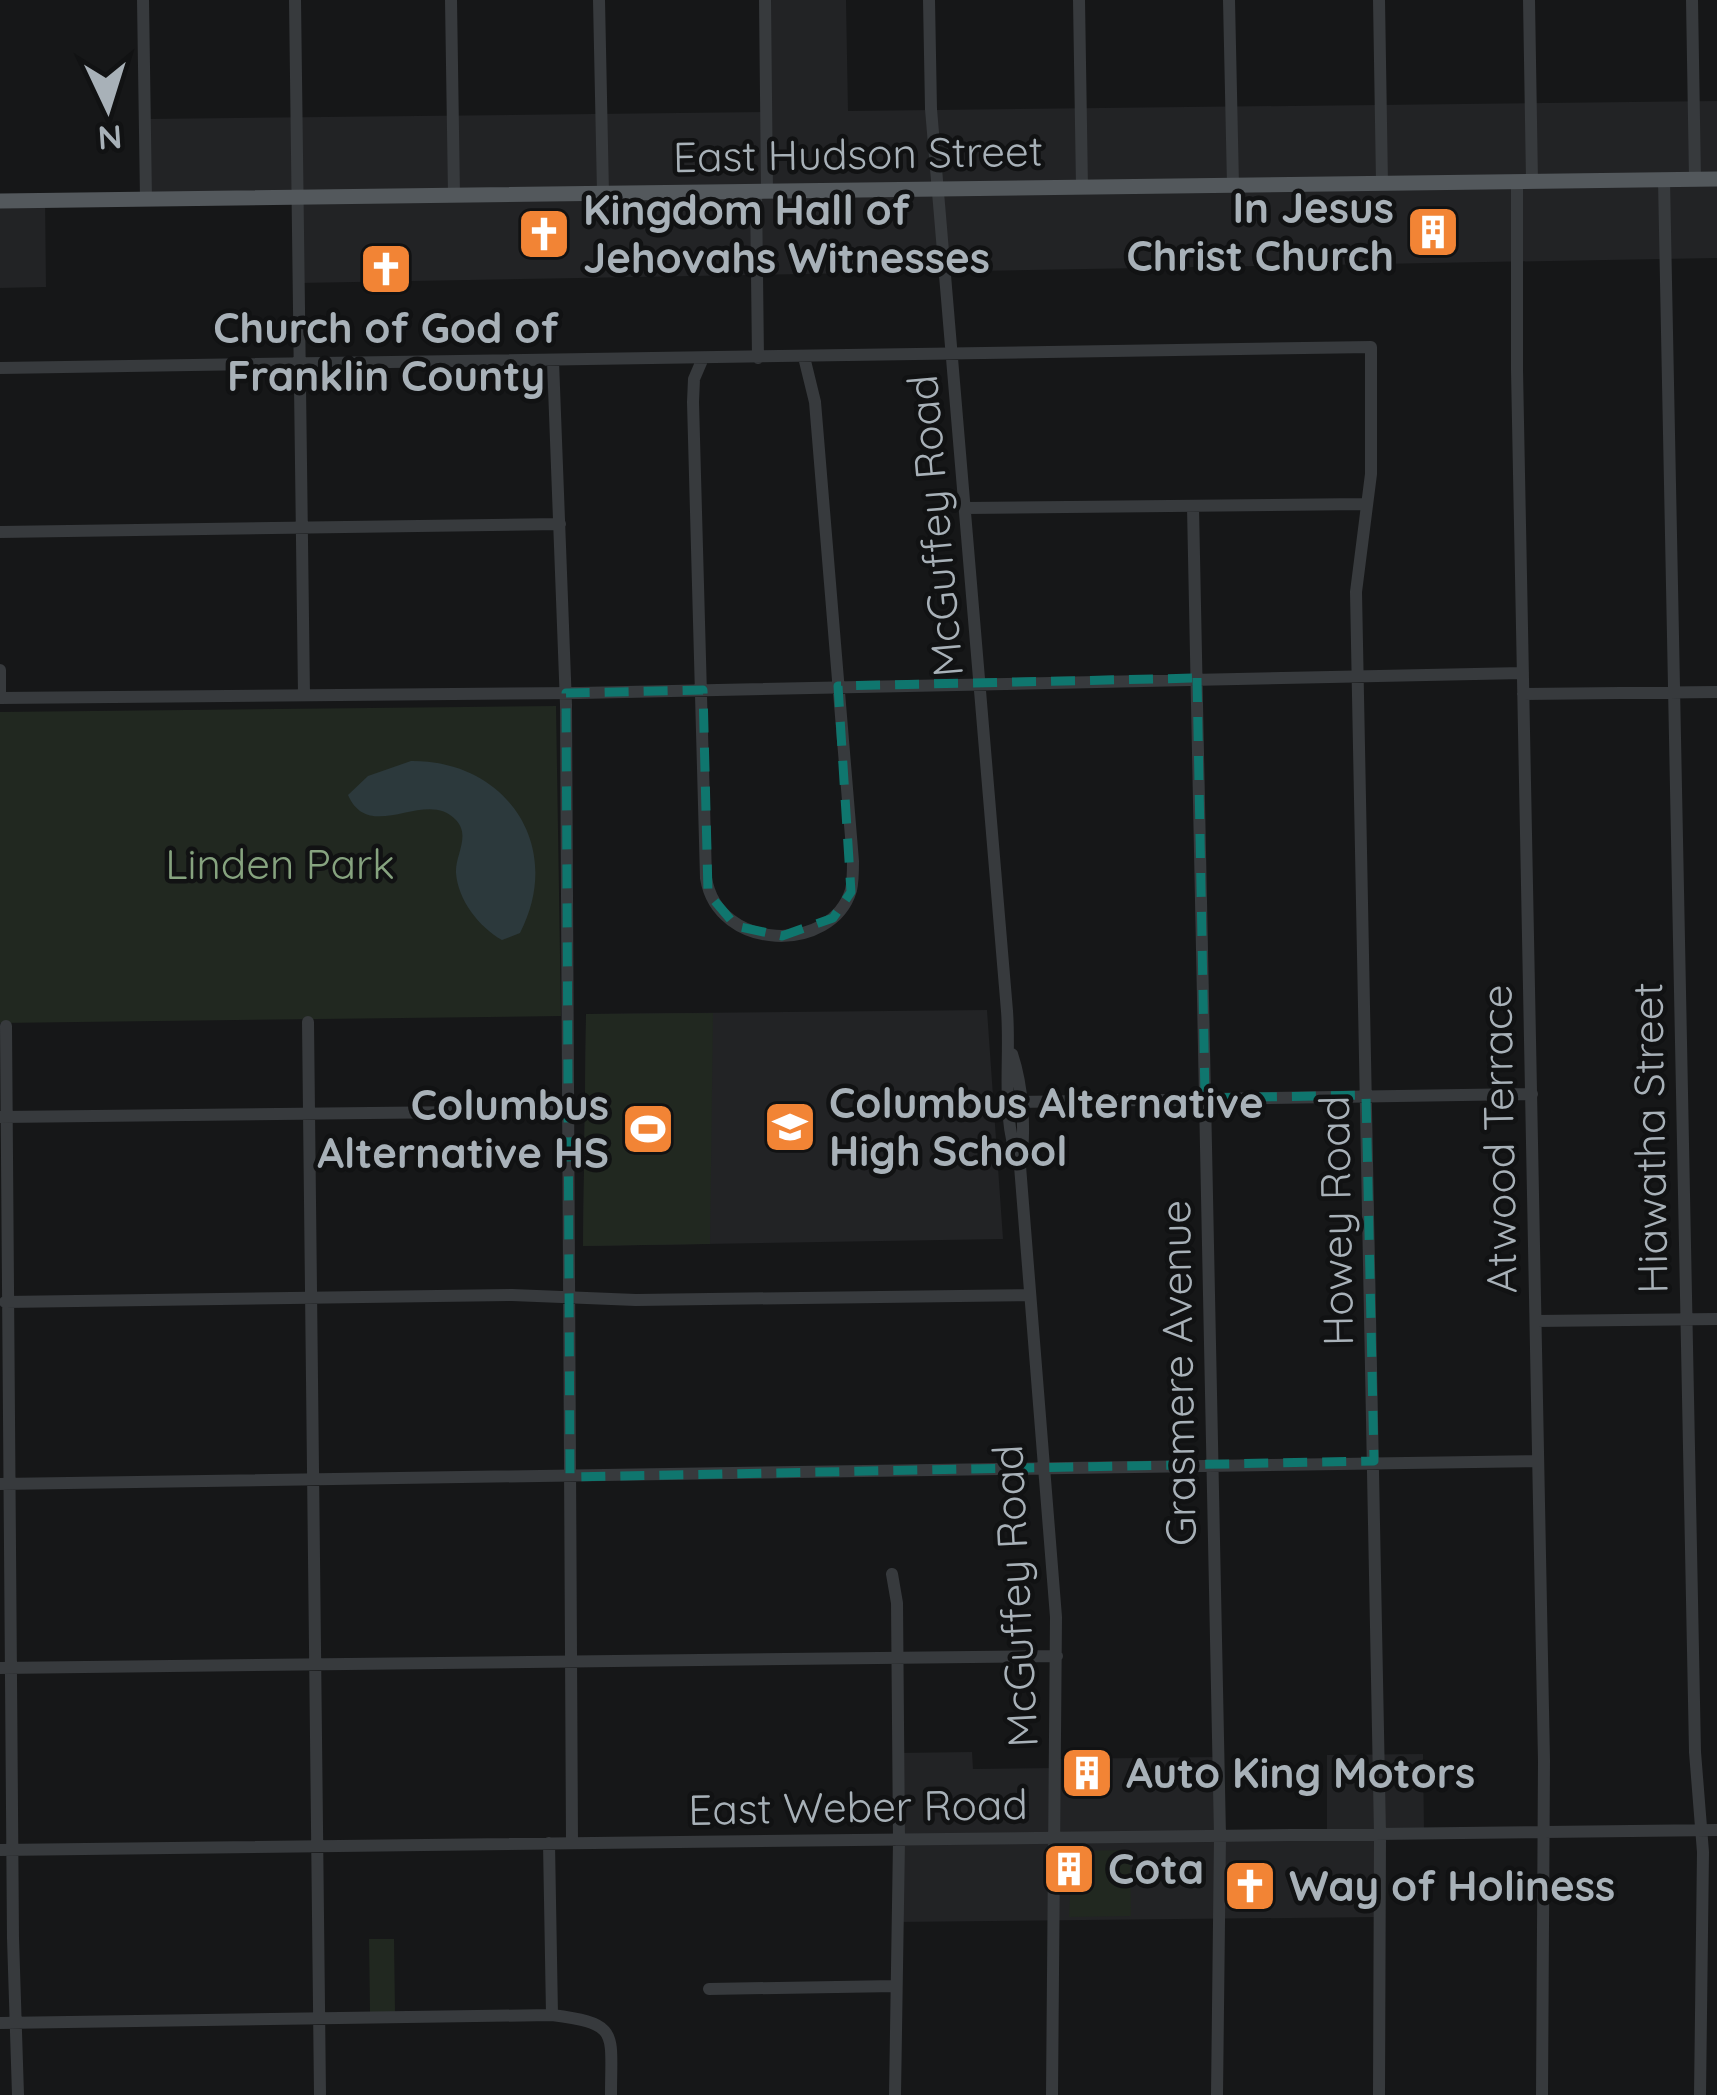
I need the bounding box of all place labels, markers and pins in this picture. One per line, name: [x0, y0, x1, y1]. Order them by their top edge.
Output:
place label: In Jesus Christ Church: [1126, 181, 1394, 282]
place label: Kingdom Hall of Jehovahs Witnesses: [583, 183, 990, 284]
building icon: In Jesus Christ Church: [1405, 204, 1461, 260]
church icon: Kingdom Hall of Jehovahs Witnesses: [516, 206, 572, 262]
church icon: Church of God of Franklin County: [358, 241, 414, 297]
place label: Church of God of Franklin County: [213, 301, 559, 402]
place label: Columbus Alternative High School: [829, 1076, 1264, 1177]
place label: Columbus Alternative HS: [317, 1078, 609, 1179]
school or university icon: Columbus Alternative High School: [762, 1099, 818, 1155]
sports icon: Columbus Alternative HS: [620, 1101, 676, 1157]
building icon: Auto King Motors: [1059, 1745, 1115, 1801]
place label: Auto King Motors: [1126, 1746, 1475, 1799]
building icon: Cota: [1041, 1841, 1097, 1897]
place label: Cota: [1108, 1842, 1204, 1895]
church icon: Way of Holiness: [1222, 1858, 1278, 1914]
place label: Way of Holiness: [1289, 1859, 1615, 1912]

